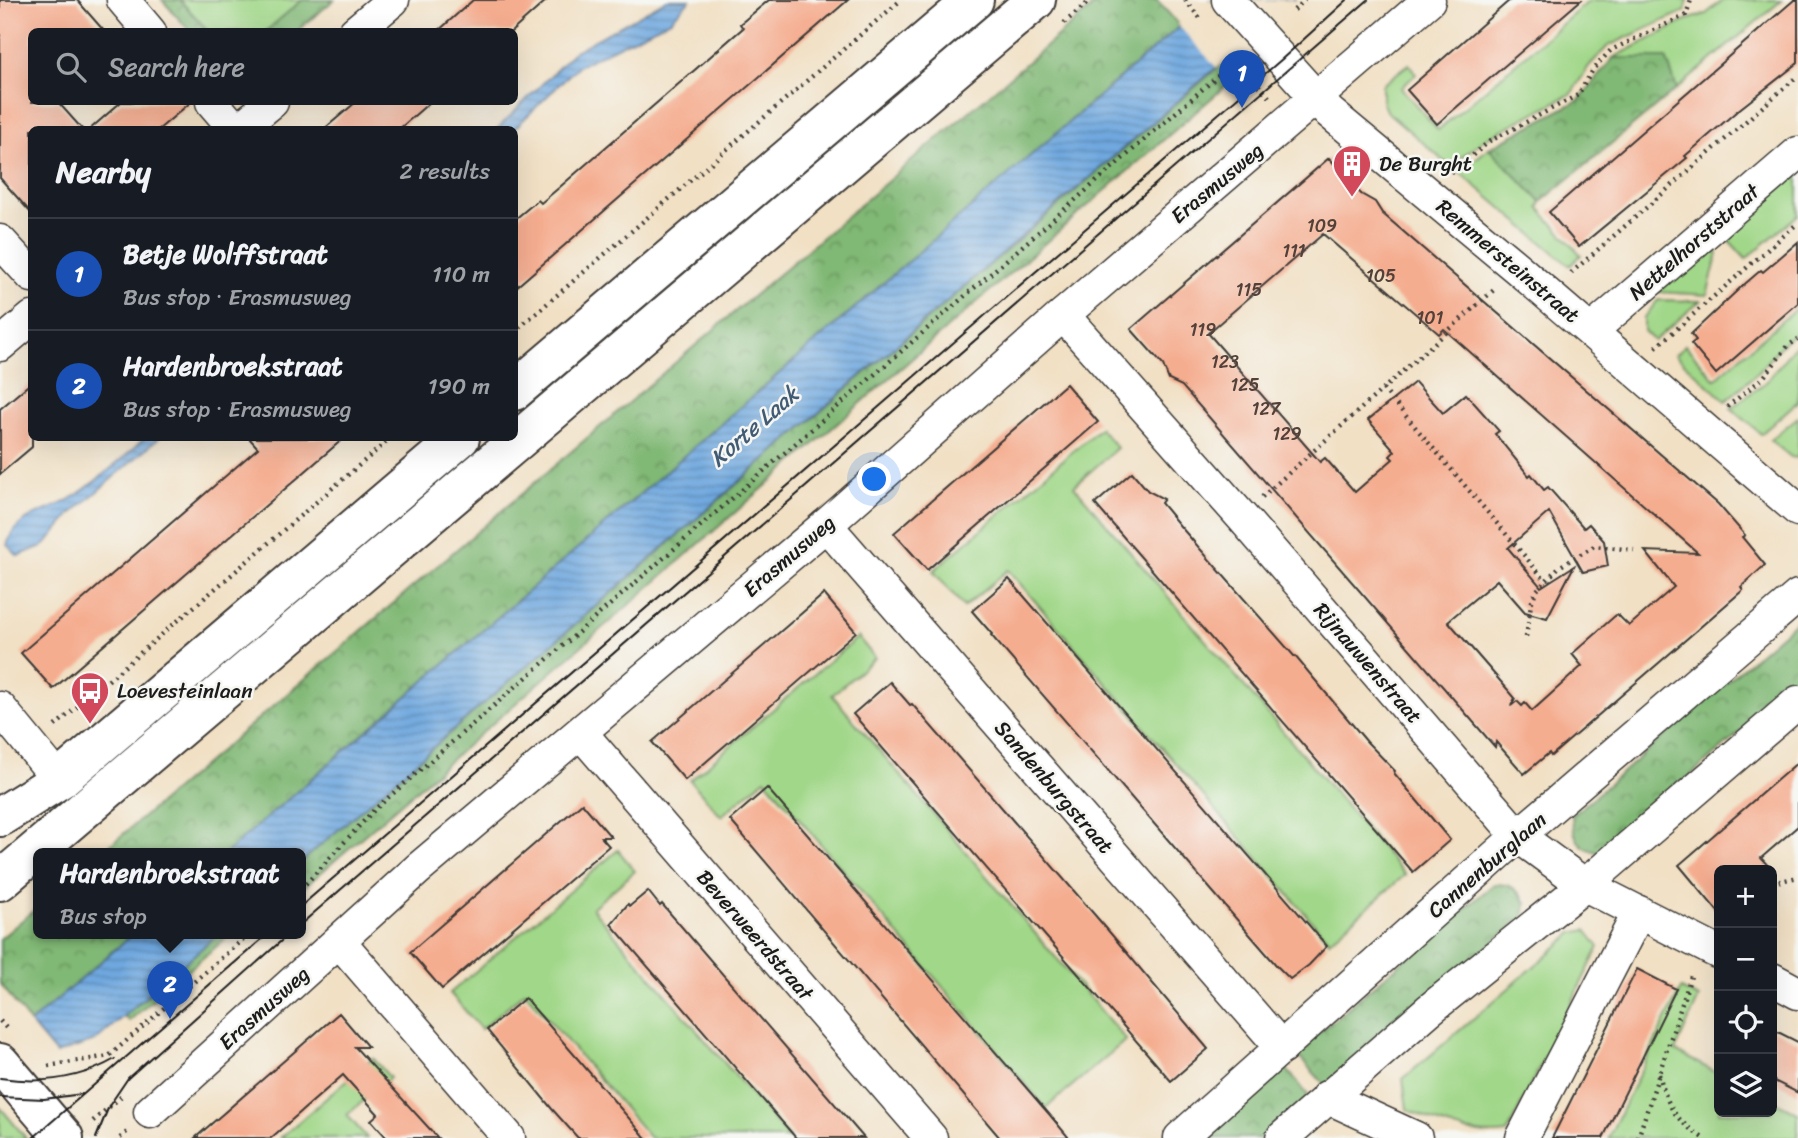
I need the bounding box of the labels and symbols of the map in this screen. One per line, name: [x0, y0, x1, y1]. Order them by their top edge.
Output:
pin: 1: [1219, 50, 1265, 108]
street label: Erasmusweg: [1162, 132, 1272, 234]
building icon: De Burght: [1331, 143, 1373, 198]
place label: De Burght: [1379, 145, 1472, 183]
street label: Nettelhorststraat: [1620, 173, 1770, 310]
street label: Remmersteinstraat: [1427, 189, 1589, 333]
house number: 109: [1307, 210, 1337, 242]
house number: 111: [1282, 235, 1306, 267]
house number: 105: [1366, 260, 1396, 292]
house number: 115: [1236, 274, 1262, 306]
house number: 101: [1417, 302, 1444, 334]
house number: 119: [1190, 314, 1216, 346]
house number: 123: [1211, 346, 1239, 378]
house number: 125: [1230, 369, 1260, 401]
water label: Korte Laak: [700, 374, 810, 478]
house number: 127: [1252, 393, 1282, 425]
house number: 129: [1272, 418, 1302, 450]
your location: [857, 462, 891, 496]
street label: Erasmusweg: [734, 505, 844, 607]
street label: Rijnauwenstraat: [1304, 593, 1432, 733]
bus stop icon: Loevesteinlaan: [69, 670, 111, 725]
place label: Loevesteinlaan: [117, 672, 253, 710]
street label: Sandenburgstraat: [985, 711, 1123, 863]
street label: Cannenburglaan: [1418, 802, 1556, 928]
street label: Beverweerdstraat: [687, 861, 824, 1011]
street label: Erasmusweg: [209, 956, 319, 1060]
pin: 2: [147, 961, 193, 1019]

